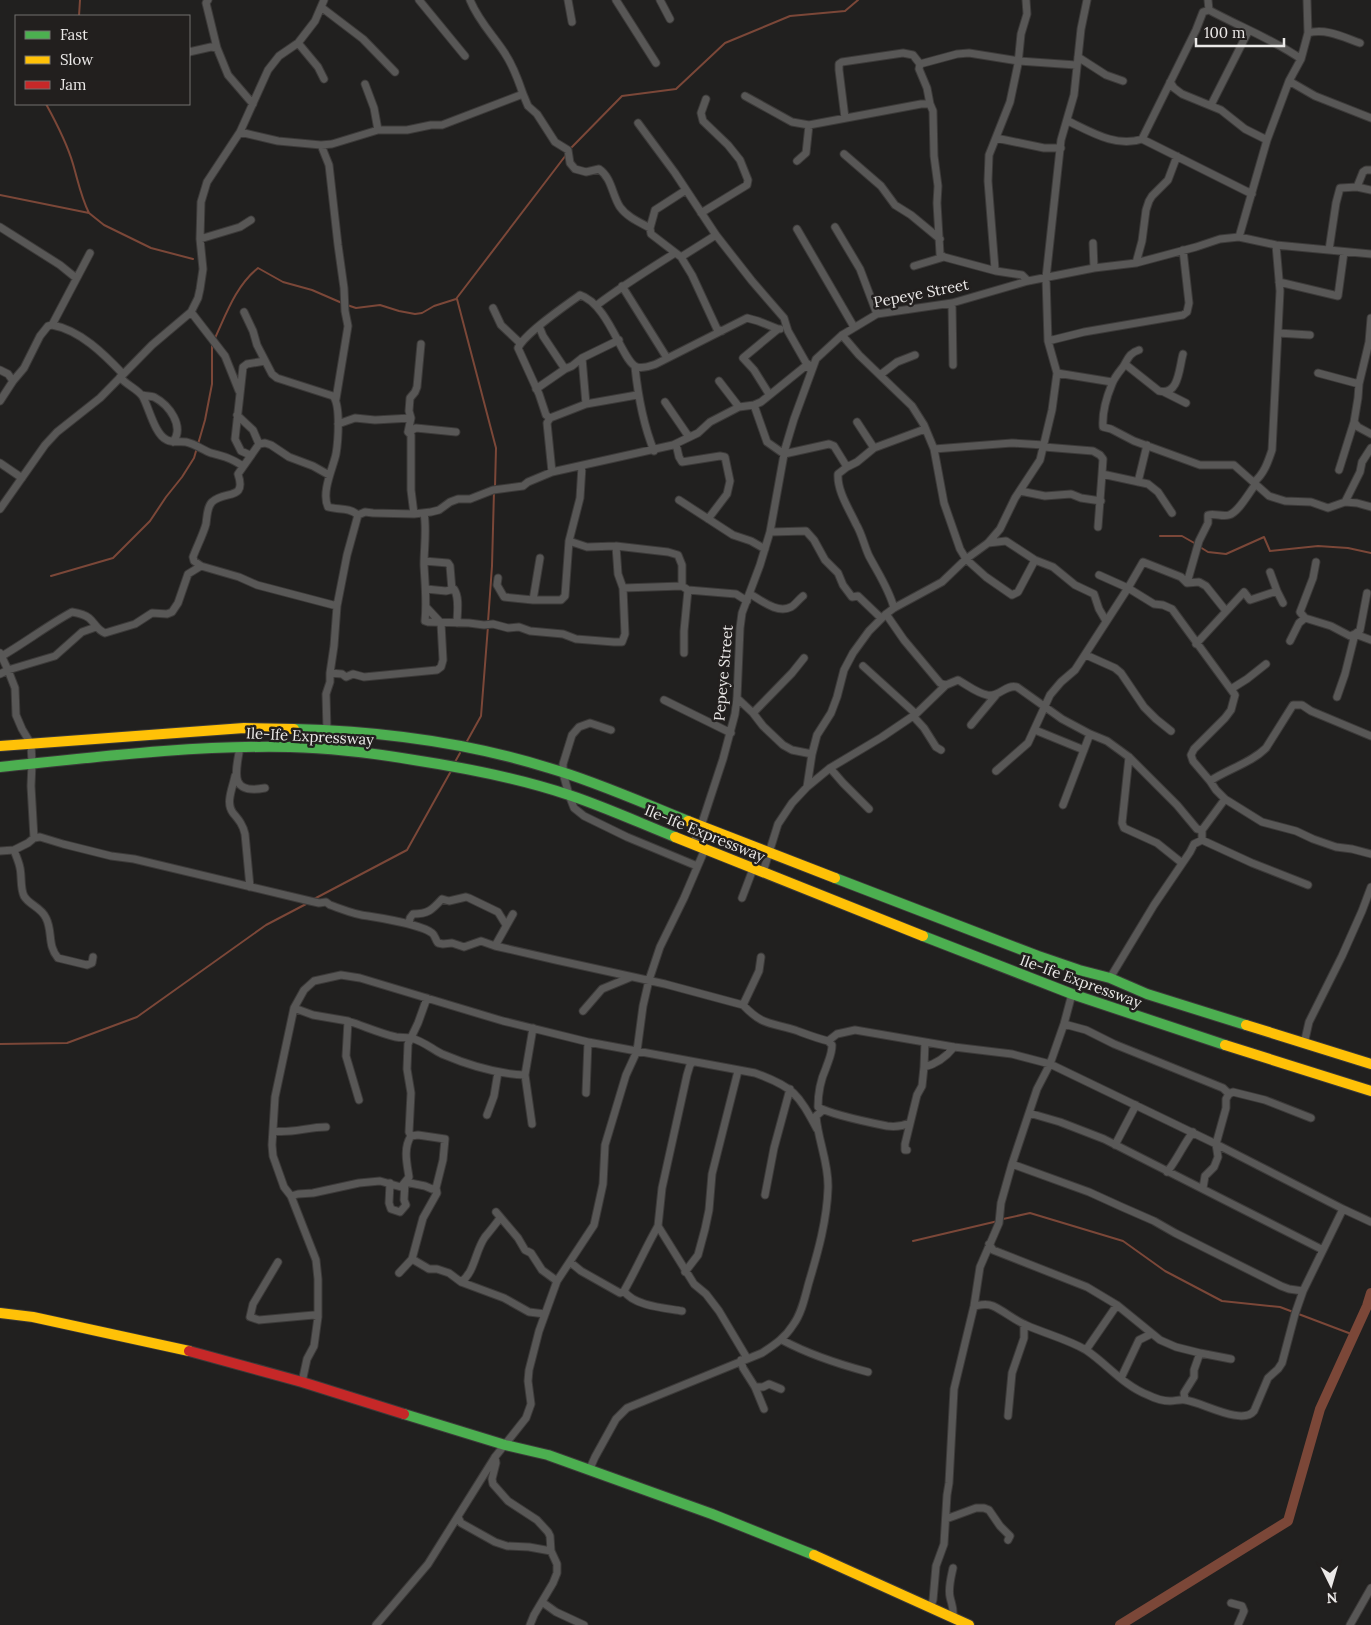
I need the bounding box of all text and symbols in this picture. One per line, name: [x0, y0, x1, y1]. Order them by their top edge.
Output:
legend: [15, 15, 190, 105]
scale bar: [1196, 15, 1284, 47]
text: 100 m: [1204, 23, 1245, 42]
text: Fast: [60, 25, 88, 44]
text: Slow: [60, 50, 93, 69]
text: Jam: [59, 75, 87, 94]
street label: Pepeye Street: [872, 274, 970, 312]
street label: Pepeye Street: [709, 624, 737, 722]
street label: Ile-Ife Expressway: [245, 723, 375, 749]
street label: Ile-Ife Expressway: [642, 800, 768, 866]
street label: Ile-Ife Expressway: [1017, 950, 1145, 1012]
north arrow: [1306, 1560, 1356, 1610]
text: N: [1326, 1589, 1338, 1607]

